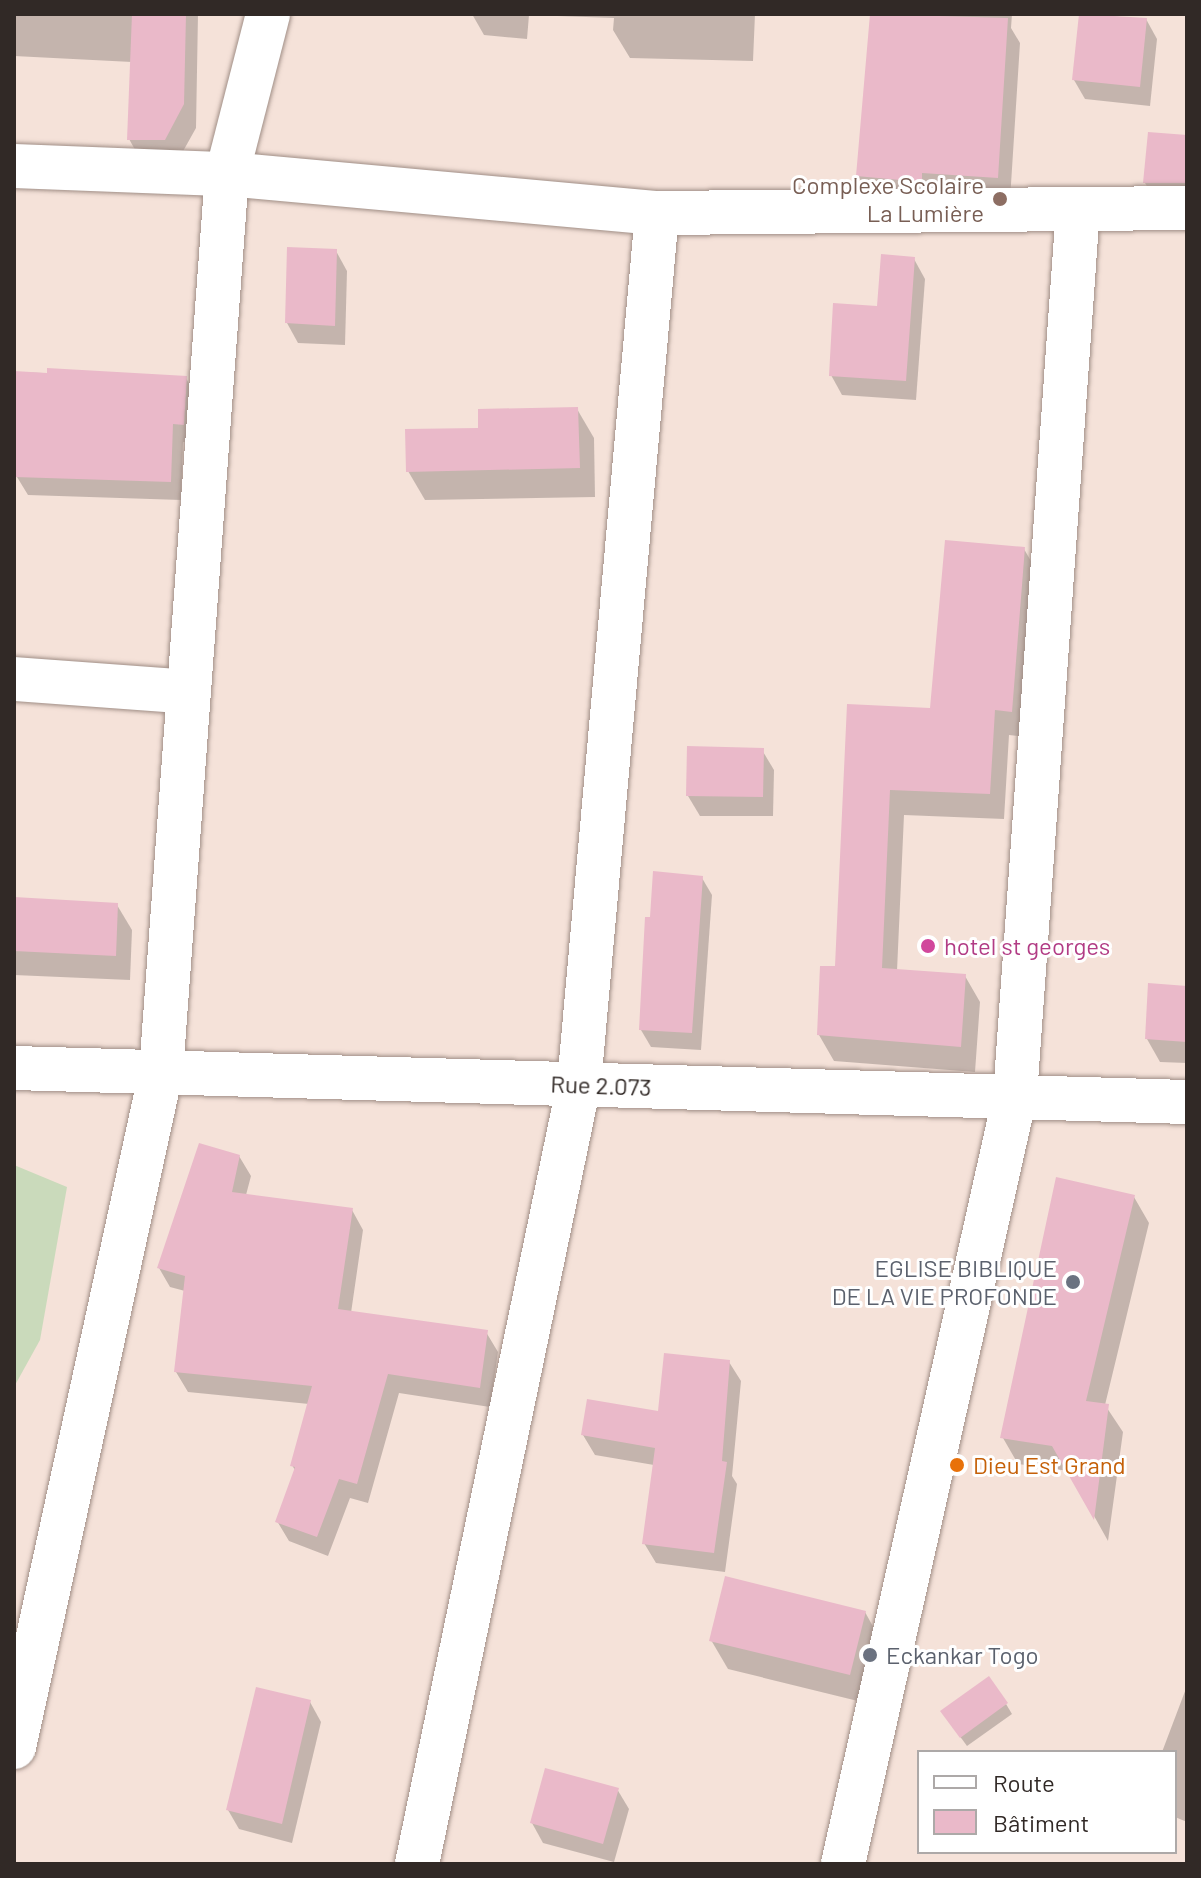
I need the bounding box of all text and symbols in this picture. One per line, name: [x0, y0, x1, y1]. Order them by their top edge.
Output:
place label: Complexe Scolaire La Lumière: [792, 171, 984, 227]
marker: Complexe Scolaire La Lumière: [991, 190, 1009, 208]
place label: hotel st georges: [944, 932, 1110, 960]
marker: hotel st georges: [919, 937, 937, 955]
street label: Rue 2.073: [550, 1069, 652, 1101]
place label: EGLISE BIBLIQUE DE LA VIE PROFONDE: [832, 1254, 1057, 1310]
marker: EGLISE BIBLIQUE DE LA VIE PROFONDE: [1064, 1273, 1082, 1291]
place label: Dieu Est Grand: [973, 1451, 1126, 1479]
marker: Dieu Est Grand: [948, 1456, 966, 1474]
place label: Eckankar Togo: [886, 1641, 1039, 1669]
marker: Eckankar Togo: [861, 1646, 879, 1664]
legend: [917, 1750, 1177, 1854]
text: Route: [993, 1768, 1055, 1797]
text: Bâtiment: [993, 1808, 1089, 1837]

